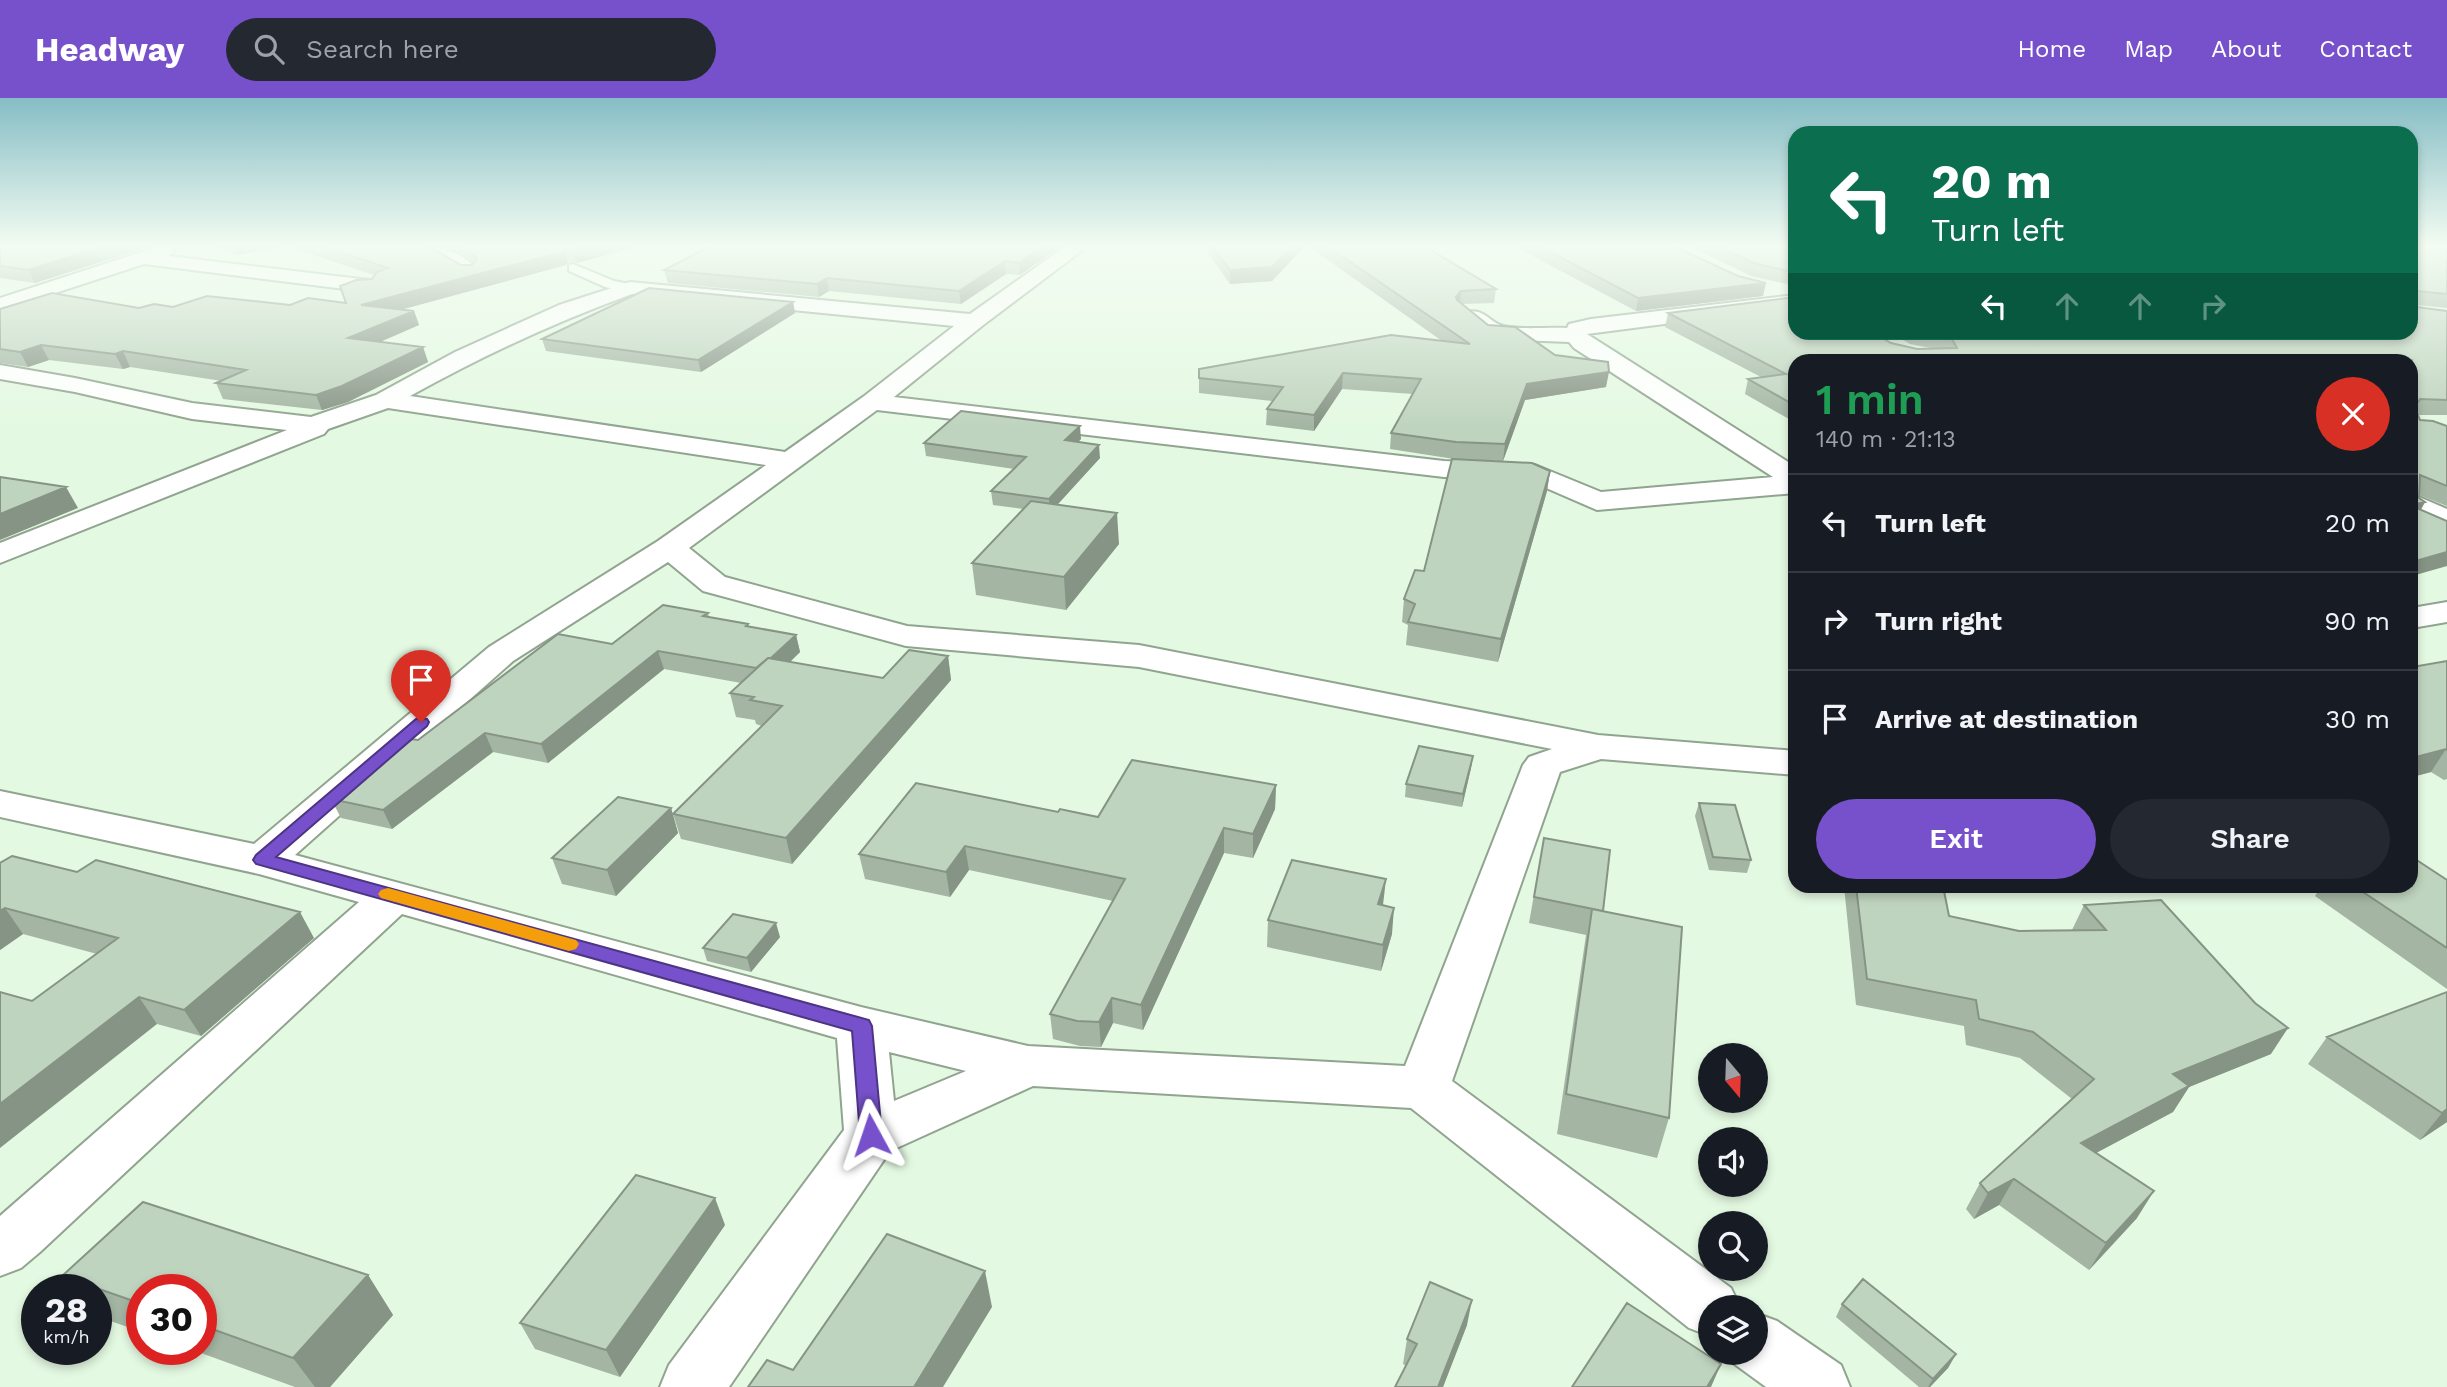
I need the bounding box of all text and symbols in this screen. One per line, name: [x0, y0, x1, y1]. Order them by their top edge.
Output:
search box: [226, 18, 716, 81]
text: Headway: [35, 30, 184, 69]
icon: search: [250, 30, 288, 68]
text: Search here: [306, 34, 459, 64]
text: Home: [2018, 35, 2086, 63]
text: Map: [2124, 35, 2173, 63]
text: About: [2211, 35, 2281, 63]
text: Contact: [2319, 35, 2412, 63]
text: 20 m: [1931, 152, 2052, 210]
icon: left: [1816, 154, 1907, 245]
text: Turn left: [1931, 211, 2064, 249]
icon: left: [1975, 287, 2013, 325]
icon: ahead: [2048, 287, 2086, 325]
icon: ahead: [2121, 287, 2159, 325]
icon: right: [2194, 287, 2232, 325]
text: 1 min: [1816, 375, 1924, 424]
button: close: [2316, 377, 2390, 451]
text: 140 m · 21:13: [1816, 426, 1956, 453]
icon: left: [1816, 504, 1854, 542]
text: Turn left: [1875, 508, 1986, 538]
text: 20 m: [2325, 508, 2390, 538]
icon: right: [1816, 602, 1854, 640]
text: Turn right: [1875, 606, 2002, 636]
text: 90 m: [2324, 606, 2390, 636]
pin: [391, 650, 451, 722]
icon: arrive: [402, 661, 440, 699]
icon: arrive: [1816, 700, 1854, 738]
text: Arrive at destination: [1875, 704, 2138, 734]
text: 30 m: [2325, 704, 2390, 734]
button: Exit: [1816, 799, 2096, 879]
button: Share: [2110, 799, 2390, 879]
north arrow: [1698, 1043, 1768, 1113]
map controls: [1698, 1043, 1768, 1365]
position arrow: [834, 1098, 908, 1172]
button: sound: [1698, 1127, 1768, 1197]
button: search: [1698, 1211, 1768, 1281]
speed limit sign: 30: [126, 1274, 217, 1365]
text: 28: [45, 1289, 88, 1331]
button: layers: [1698, 1295, 1768, 1365]
text: km/h: [43, 1326, 90, 1347]

